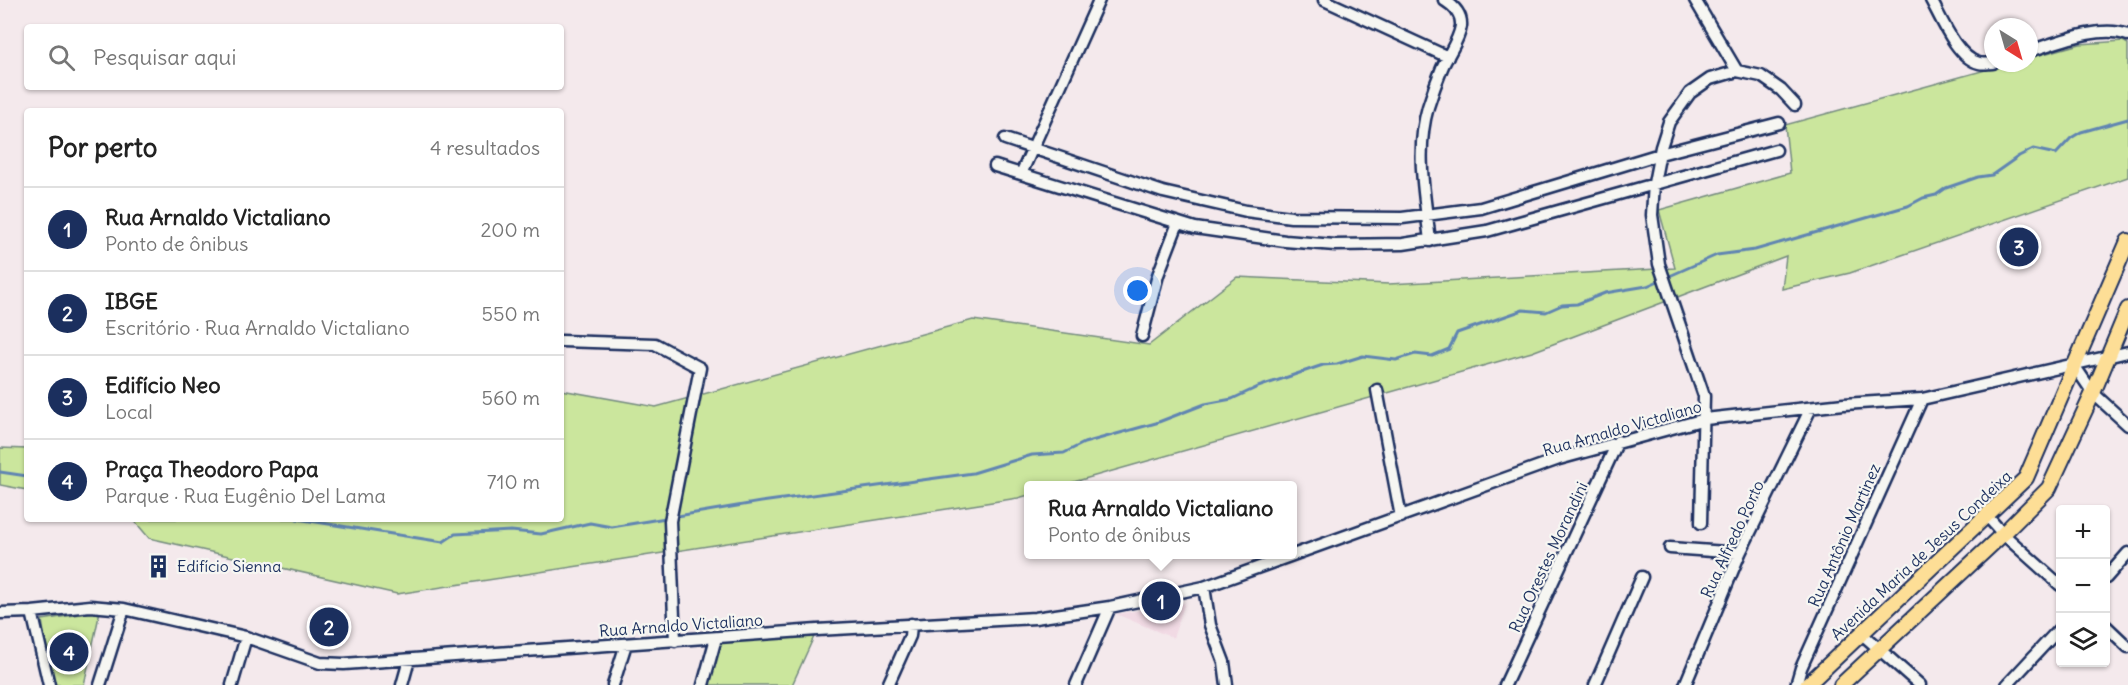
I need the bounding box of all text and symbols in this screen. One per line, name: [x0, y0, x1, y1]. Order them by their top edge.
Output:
north arrow: [1984, 18, 2038, 72]
search box: [24, 24, 564, 90]
icon: search: [45, 41, 78, 74]
text: Pesquisar aqui: [93, 43, 236, 71]
text: Por perto: [48, 131, 157, 164]
text: 4 resultados: [430, 135, 540, 160]
text: Rua Arnaldo Victaliano: [105, 203, 331, 231]
text: 1: [64, 217, 71, 242]
text: 200 m: [480, 217, 540, 242]
pin: 3: [2000, 224, 2038, 270]
text: Ponto de ônibus: [105, 231, 248, 256]
your location: [1123, 276, 1152, 305]
text: IBGE: [105, 287, 158, 315]
text: 2: [62, 301, 73, 326]
text: 550 m: [482, 301, 540, 326]
text: Escritório · Rua Arnaldo Victaliano: [105, 315, 410, 340]
text: Edifício Neo: [105, 371, 221, 399]
text: 3: [62, 385, 73, 410]
text: 560 m: [482, 385, 540, 410]
street label: Rua Arnaldo Victaliano: [1540, 396, 1704, 460]
text: Local: [105, 399, 153, 424]
text: Praça Theodoro Papa: [105, 455, 319, 483]
street label: Rua Antônio Martinez: [1803, 460, 1885, 610]
street label: Avenida Maria de Jesus Condeixa: [1826, 466, 2016, 644]
text: 4: [62, 469, 73, 494]
text: 710 m: [487, 469, 540, 494]
street label: Rua Alfredo Porto: [1696, 477, 1768, 601]
street label: Rua Orestes Morandini: [1504, 478, 1592, 636]
popup: [1024, 481, 1297, 559]
text: Parque · Rua Eugênio Del Lama: [105, 483, 386, 508]
text: Rua Arnaldo Victaliano: [1048, 494, 1273, 522]
map controls: [2056, 505, 2110, 667]
button: +: [2056, 505, 2110, 559]
text: Ponto de ônibus: [1048, 522, 1191, 547]
building icon: Edifício Sienna: [146, 553, 172, 579]
place label: Edifício Sienna: [177, 556, 281, 576]
button: −: [2056, 559, 2110, 613]
pin: 1: [1142, 578, 1180, 624]
pin: 2: [310, 604, 348, 650]
street label: Rua Arnaldo Victaliano: [598, 609, 764, 641]
button: layers: [2056, 613, 2110, 667]
pin: 4: [50, 630, 88, 674]

